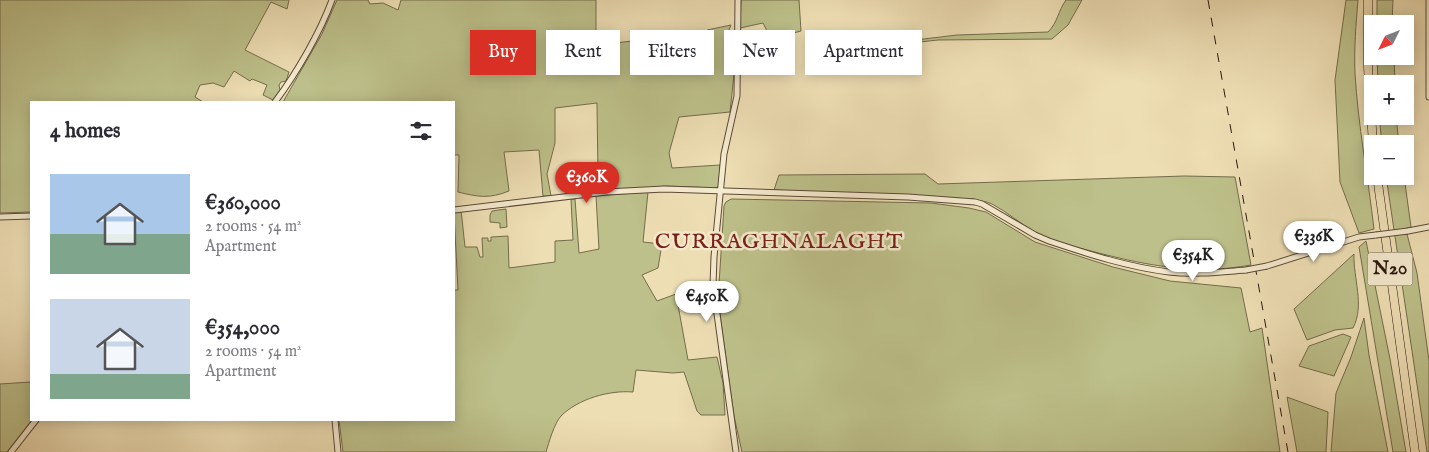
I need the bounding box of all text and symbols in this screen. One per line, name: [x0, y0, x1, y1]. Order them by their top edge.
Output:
north arrow: [1364, 15, 1414, 65]
map controls: [1364, 15, 1414, 185]
chip: Buy: [470, 30, 536, 75]
chip: Rent: [546, 30, 620, 75]
chip: Filters: [630, 30, 714, 75]
chip: New: [724, 30, 795, 75]
chip: Apartment: [805, 30, 922, 75]
button: +: [1364, 75, 1414, 125]
icon: filters: [407, 117, 435, 145]
text: 4 homes: [50, 118, 120, 145]
button: −: [1364, 135, 1414, 185]
pin: €360K: [552, 162, 622, 204]
text: €360K: [566, 168, 608, 188]
text: €360,000: [205, 190, 281, 217]
icon: home: [90, 194, 150, 254]
text: 2 rooms · 54 m²: [205, 217, 302, 237]
pin: €336K: [1279, 220, 1349, 263]
text: €336K: [1294, 227, 1334, 247]
district label: CURRAGHNALAGHT: [655, 228, 903, 256]
text: Apartment: [205, 237, 276, 257]
pin: €354K: [1158, 240, 1228, 282]
text: €354K: [1173, 246, 1213, 266]
road number: N20: [1368, 252, 1412, 286]
pin: €450K: [672, 280, 742, 323]
text: €450K: [686, 287, 728, 307]
text: €354,000: [205, 315, 280, 342]
icon: home: [90, 319, 150, 379]
text: 2 rooms · 54 m²: [205, 342, 302, 362]
text: Apartment: [205, 362, 276, 382]

